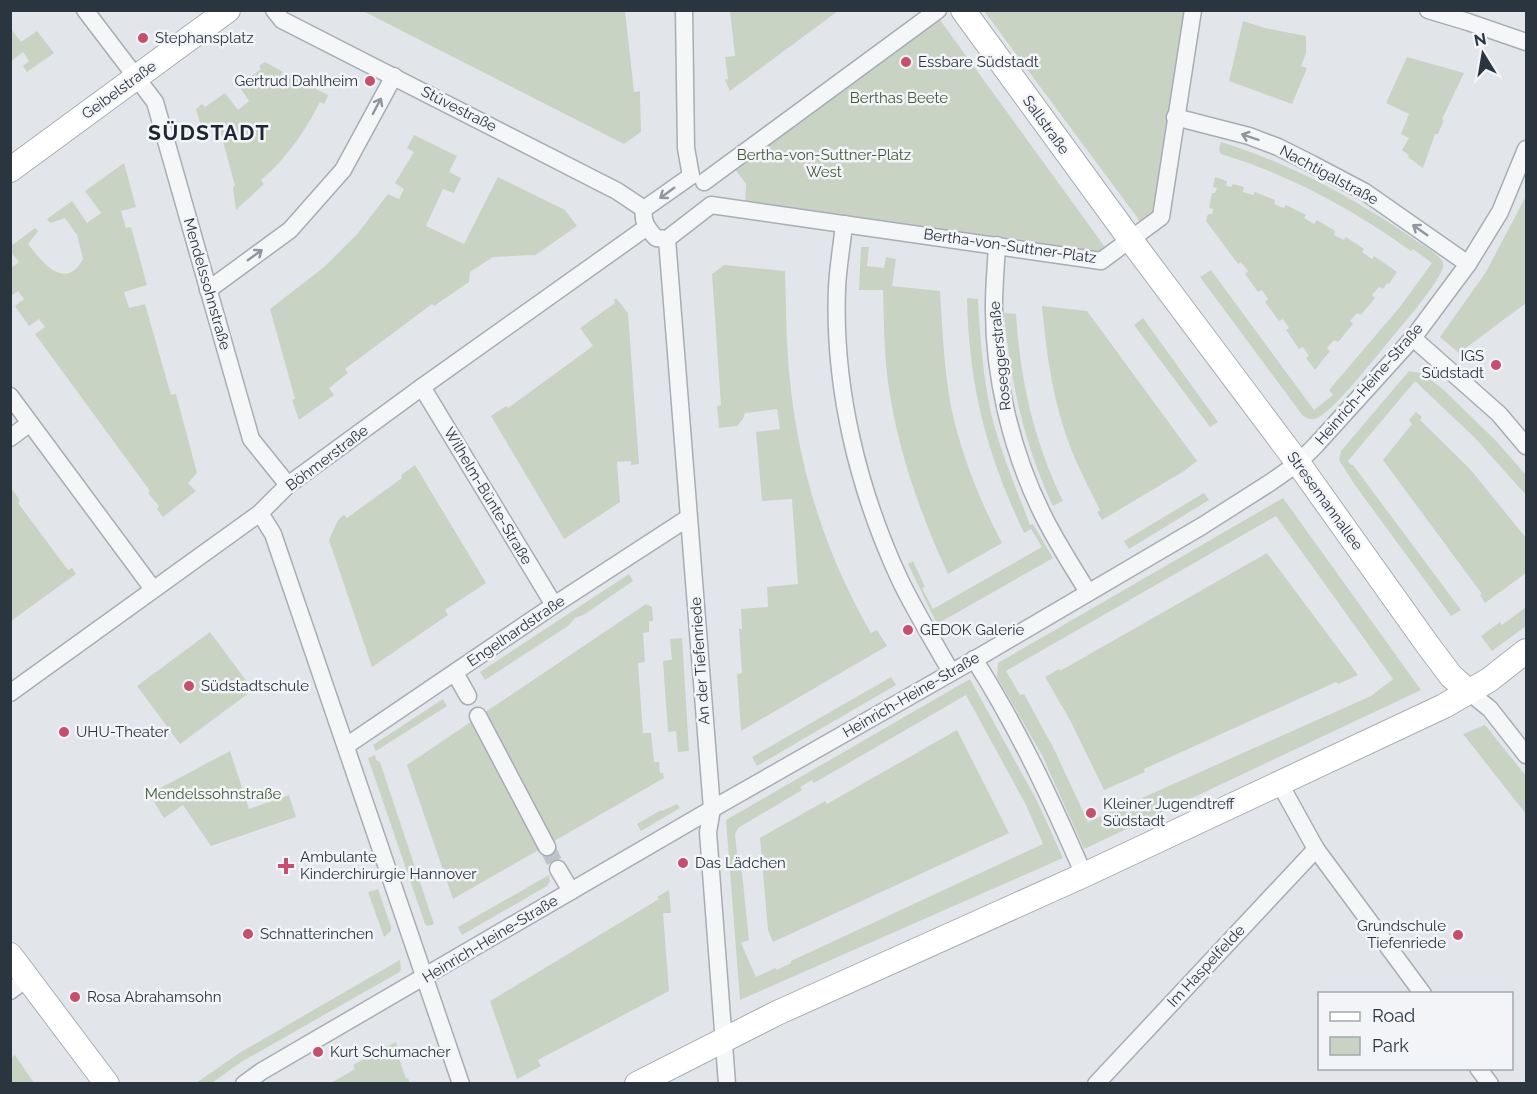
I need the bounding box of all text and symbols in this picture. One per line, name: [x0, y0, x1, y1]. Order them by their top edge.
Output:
north arrow: [1453, 24, 1513, 84]
place label: Stephansplatz: [155, 29, 254, 47]
text: N: [1472, 29, 1488, 50]
marker: Stephansplatz: [136, 31, 150, 45]
place label: Essbare Südstadt: [918, 53, 1039, 71]
marker: Essbare Südstadt: [899, 55, 913, 69]
street label: Geibelstraße: [78, 57, 160, 123]
place label: Gertrud Dahlheim: [235, 72, 358, 90]
marker: Gertrud Dahlheim: [363, 74, 377, 88]
street label: Stüvestraße: [418, 82, 500, 136]
park label: Berthas Beete: [850, 89, 948, 107]
street label: Sallstraße: [1019, 92, 1073, 158]
one-way arrow: [372, 98, 383, 116]
district label: SÜDSTADT: [148, 120, 270, 145]
one-way arrow: [1241, 131, 1260, 142]
street label: Nachtigalstraße: [1277, 141, 1382, 209]
park label: Bertha-von-Suttner-Platz West: [737, 146, 911, 181]
one-way arrow: [660, 186, 676, 199]
street label: Mendelssohnstraße: [180, 216, 235, 352]
one-way arrow: [1413, 224, 1429, 237]
street label: Bertha-von-Suttner-Platz: [922, 225, 1098, 267]
one-way arrow: [247, 249, 263, 262]
street label: Roseggerstraße: [985, 300, 1015, 412]
street label: Heinrich-Heine-Straße: [1311, 319, 1427, 448]
place label: IGS Südstadt: [1422, 347, 1484, 382]
marker: IGS Südstadt: [1489, 358, 1503, 372]
street label: Böhmerstraße: [282, 421, 372, 495]
street label: Wilhelm-Bünte-Straße: [440, 424, 536, 568]
street label: Stresemannallee: [1283, 448, 1367, 554]
street label: Engelhardstraße: [464, 592, 568, 670]
street label: An der Tiefenriede: [687, 596, 713, 725]
place label: GEDOK Galerie: [920, 621, 1024, 639]
marker: GEDOK Galerie: [901, 623, 915, 637]
street label: Heinrich-Heine-Straße: [839, 648, 983, 742]
place label: Südstadtschule: [201, 677, 309, 695]
marker: Südstadtschule: [182, 679, 196, 693]
place label: UHU-Theater: [76, 723, 170, 741]
marker: UHU-Theater: [57, 725, 71, 739]
park label: Mendelssohnstraße: [145, 785, 281, 803]
place label: Kleiner Jugendtreff Südstadt: [1103, 795, 1235, 830]
marker: Kleiner Jugendtreff Südstadt: [1084, 806, 1098, 820]
place label: Ambulante Kinderchirurgie Hannover: [300, 848, 477, 883]
place label: Das Lädchen: [695, 854, 786, 872]
marker: Das Lädchen: [676, 856, 690, 870]
marker: Ambulante Kinderchirurgie Hannover: [277, 857, 295, 875]
street label: Heinrich-Heine-Straße: [419, 891, 561, 987]
place label: Grundschule Tiefenriede: [1357, 917, 1446, 952]
street label: Im Haspelfelde: [1163, 921, 1249, 1011]
place label: Schnatterinchen: [260, 925, 373, 943]
marker: Schnatterinchen: [241, 927, 255, 941]
marker: Grundschule Tiefenriede: [1451, 928, 1465, 942]
place label: Rosa Abrahamsohn: [87, 988, 221, 1006]
marker: Rosa Abrahamsohn: [68, 990, 82, 1004]
legend: [1318, 992, 1513, 1070]
text: Road: [1372, 1005, 1415, 1026]
text: Park: [1372, 1035, 1409, 1056]
place label: Kurt Schumacher: [330, 1043, 451, 1061]
marker: Kurt Schumacher: [311, 1045, 325, 1059]

